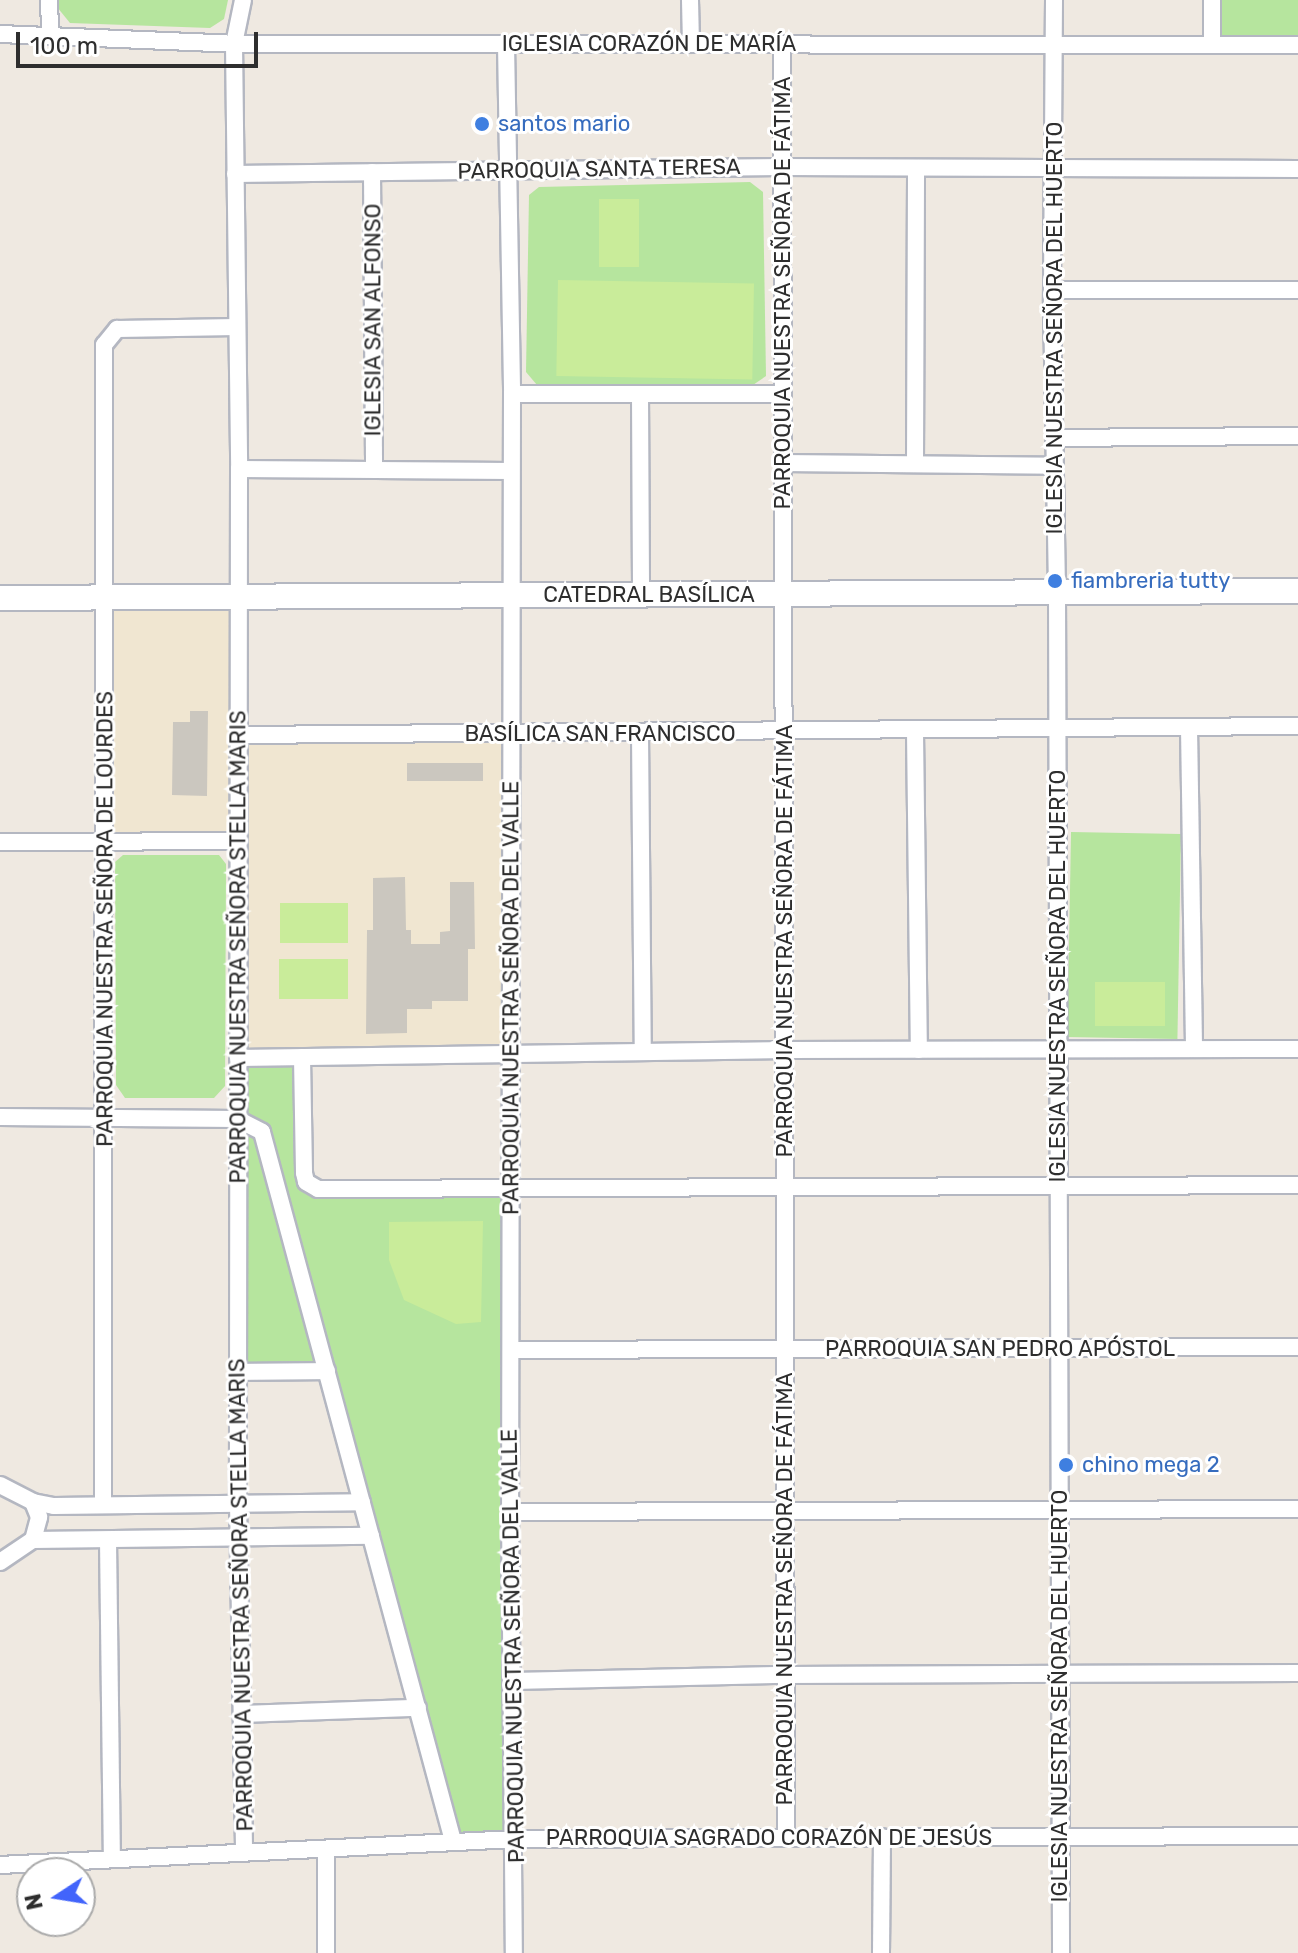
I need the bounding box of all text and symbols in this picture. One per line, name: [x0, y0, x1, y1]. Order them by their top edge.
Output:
scale bar: [20, 16, 262, 66]
street label: IGLESIA CORAZÓN DE MARÍA: [501, 31, 797, 57]
text: 100 m: [30, 32, 98, 60]
street label: PARROQUIA NUESTRA SEÑORA DE FÁTIMA: [770, 76, 796, 510]
place label: santos mario: [498, 111, 630, 137]
marker: santos mario: [473, 115, 491, 133]
street label: IGLESIA NUESTRA SEÑORA DEL HUERTO: [1042, 120, 1068, 536]
street label: PARROQUIA SANTA TERESA: [456, 153, 742, 185]
street label: IGLESIA SAN ALFONSO: [360, 203, 386, 437]
place label: fiambreria tutty: [1071, 568, 1231, 594]
marker: fiambreria tutty: [1046, 572, 1064, 590]
street label: CATEDRAL BASÍLICA: [543, 582, 755, 608]
street label: PARROQUIA NUESTRA SEÑORA DE LOURDES: [92, 690, 118, 1148]
street label: PARROQUIA NUESTRA SEÑORA STELLA MARIS: [225, 709, 251, 1185]
street label: BASÍLICA SAN FRANCISCO: [464, 721, 736, 747]
street label: PARROQUIA NUESTRA SEÑORA DE FÁTIMA: [772, 724, 798, 1158]
street label: IGLESIA NUESTRA SEÑORA DEL HUERTO: [1045, 768, 1071, 1184]
street label: PARROQUIA NUESTRA SEÑORA DEL VALLE: [498, 779, 524, 1217]
street label: PARROQUIA SAN PEDRO APÓSTOL: [824, 1336, 1176, 1362]
street label: PARROQUIA NUESTRA SEÑORA STELLA MARIS: [224, 1357, 258, 1833]
street label: PARROQUIA NUESTRA SEÑORA DE FÁTIMA: [772, 1372, 798, 1806]
street label: PARROQUIA NUESTRA SEÑORA DEL VALLE: [496, 1427, 530, 1865]
place label: chino mega 2: [1082, 1452, 1220, 1478]
marker: chino mega 2: [1057, 1456, 1075, 1474]
street label: IGLESIA NUESTRA SEÑORA DEL HUERTO: [1047, 1488, 1073, 1904]
street label: PARROQUIA SAGRADO CORAZÓN DE JESÚS: [546, 1825, 992, 1851]
north arrow: [16, 1857, 96, 1937]
text: N: [19, 1891, 49, 1912]

